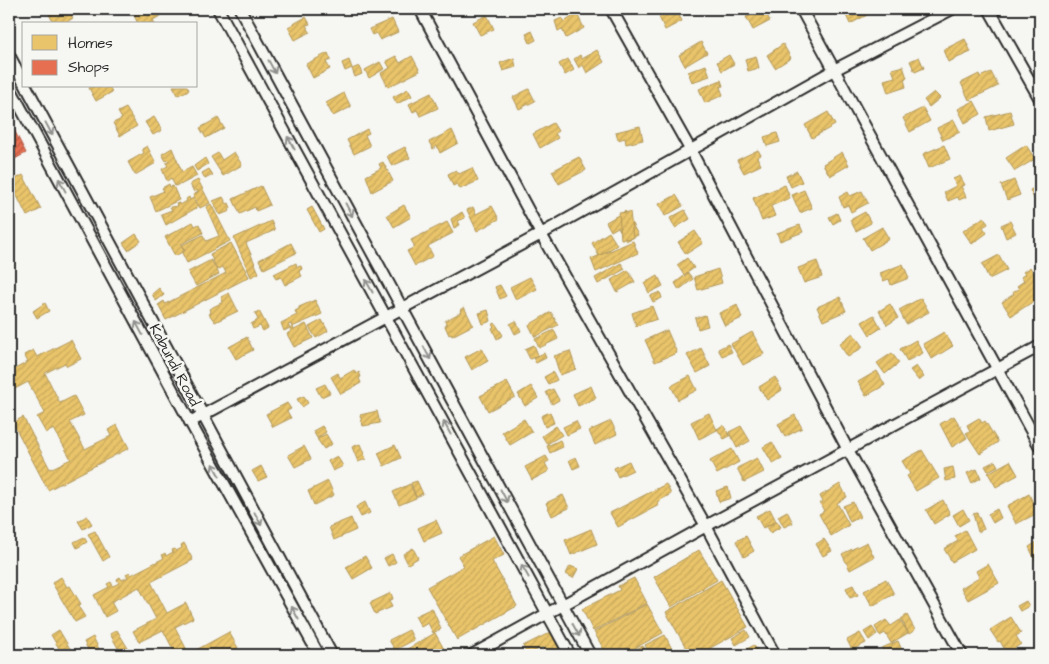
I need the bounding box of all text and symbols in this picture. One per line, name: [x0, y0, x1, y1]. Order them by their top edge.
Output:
legend: [22, 22, 198, 88]
text: Homes: [68, 33, 113, 54]
text: Shops: [68, 57, 110, 78]
one-way arrow: [268, 59, 277, 74]
one-way arrow: [45, 121, 54, 136]
one-way arrow: [286, 136, 296, 151]
one-way arrow: [56, 178, 66, 192]
one-way arrow: [345, 202, 354, 217]
one-way arrow: [364, 278, 374, 293]
street label: Kabundi Road: [144, 320, 205, 410]
one-way arrow: [133, 321, 143, 335]
one-way arrow: [422, 345, 432, 360]
one-way arrow: [442, 421, 452, 436]
one-way arrow: [211, 463, 221, 478]
one-way arrow: [499, 488, 509, 503]
one-way arrow: [254, 511, 263, 526]
one-way arrow: [520, 564, 529, 579]
one-way arrow: [290, 605, 300, 620]
one-way arrow: [572, 623, 582, 637]

